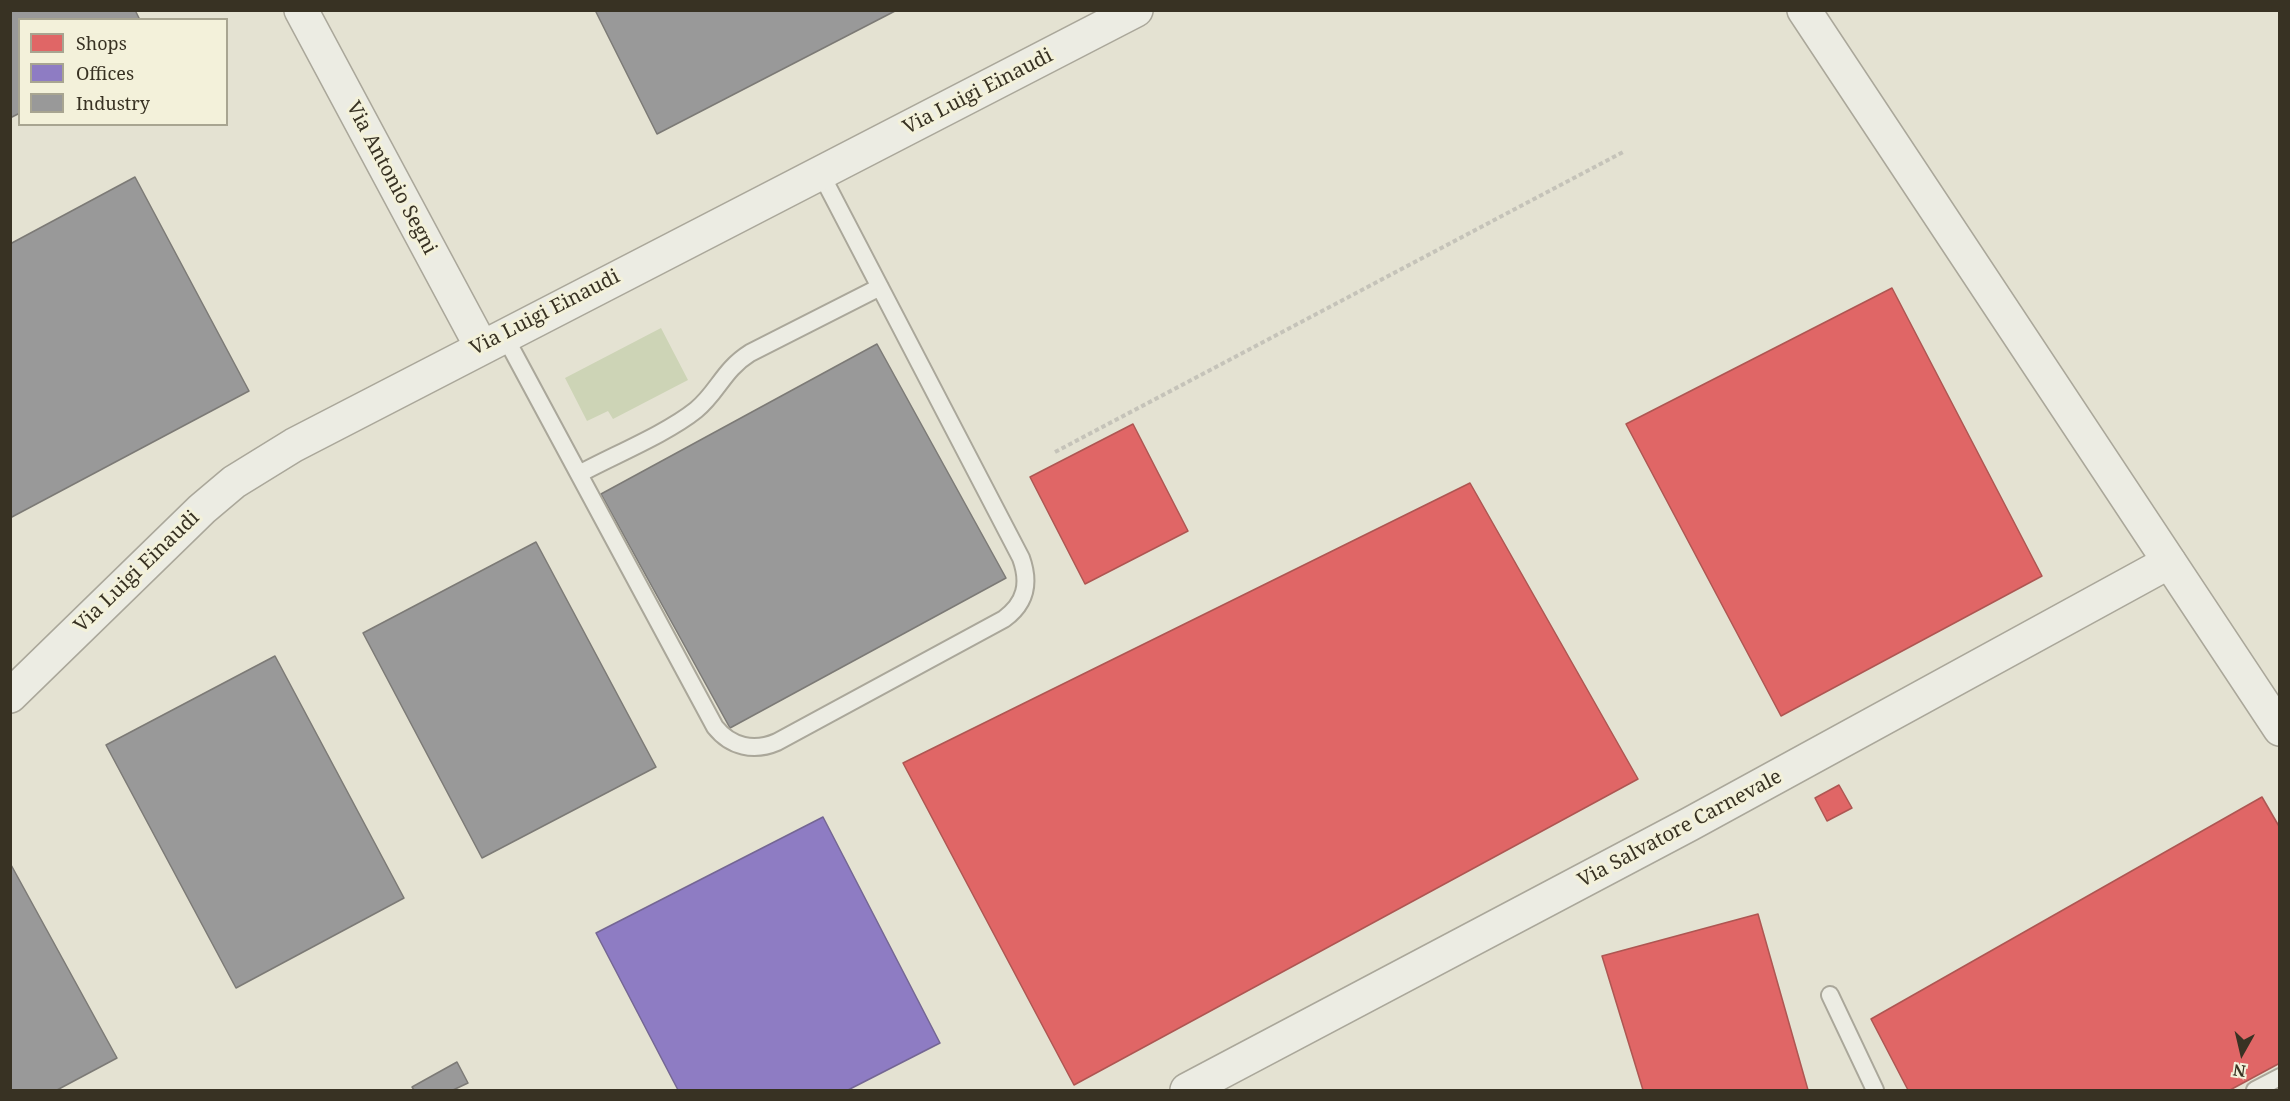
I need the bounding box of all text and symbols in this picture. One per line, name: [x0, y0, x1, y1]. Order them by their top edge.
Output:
legend: [18, 18, 228, 126]
text: Shops: [76, 31, 127, 55]
street label: Via Luigi Einaudi: [899, 44, 1057, 140]
text: Offices: [76, 61, 134, 85]
text: Industry: [76, 91, 150, 115]
street label: Via Antonio Segni: [341, 97, 441, 259]
street label: Via Luigi Einaudi: [466, 265, 624, 361]
street label: Via Luigi Einaudi: [69, 506, 205, 638]
street label: Via Salvatore Carnevale: [1574, 765, 1786, 893]
north arrow: [2212, 1023, 2272, 1083]
text: N: [2232, 1059, 2247, 1083]

